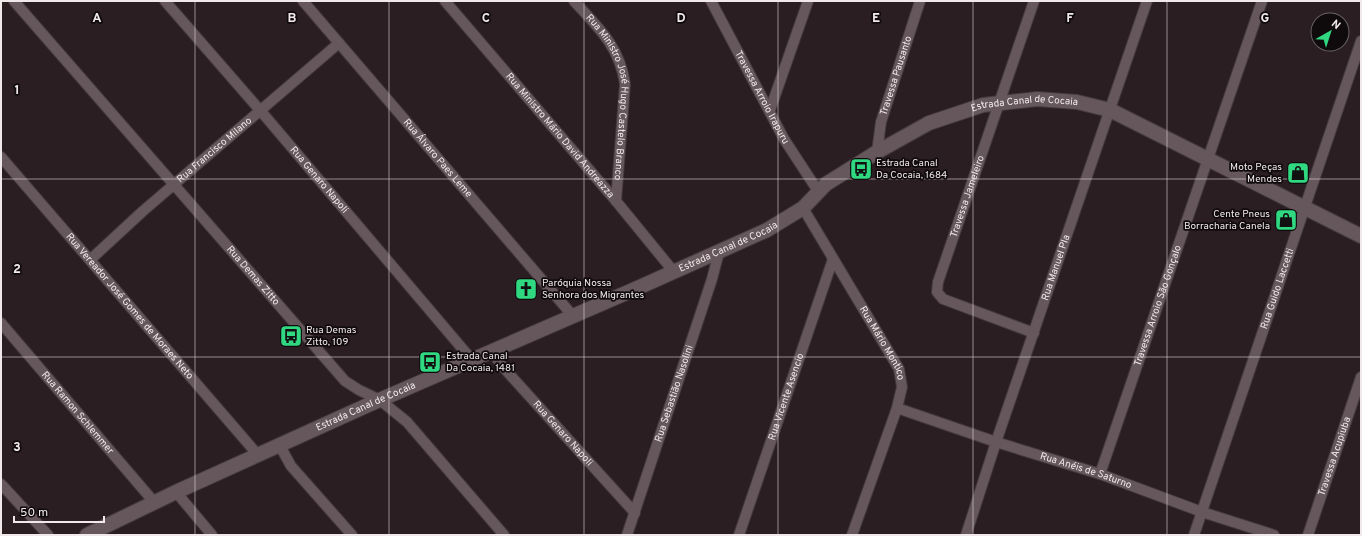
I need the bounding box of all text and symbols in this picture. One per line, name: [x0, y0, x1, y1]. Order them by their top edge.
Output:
text: A: [92, 11, 102, 27]
text: B: [288, 11, 297, 27]
text: C: [482, 11, 490, 27]
street label: Rua Ministro José Hugo Castelo Branco: [583, 11, 631, 181]
text: D: [676, 11, 686, 27]
text: E: [872, 11, 880, 27]
text: F: [1066, 11, 1074, 27]
text: G: [1261, 11, 1270, 27]
north arrow: [1310, 12, 1350, 52]
text: N: [1328, 17, 1343, 33]
street label: Travessa Pausanto: [877, 34, 915, 117]
street label: Travessa Arroio Irapuru: [732, 48, 792, 147]
street label: Rua Ministro Mário David Andreazza: [503, 70, 617, 201]
text: 1: [14, 83, 20, 99]
street label: Estrada Canal de Cocaia: [969, 92, 1078, 115]
street label: Rua Francisco Milano: [174, 114, 255, 186]
street label: Rua Álvaro Paes Leme: [400, 116, 475, 200]
street label: Rua Genaro Napoli: [287, 144, 351, 216]
street label: Travessa Jameleiro: [947, 153, 987, 239]
bus stop icon: Estrada Canal Da Cocaia, 1684: [848, 156, 874, 182]
place label: Estrada Canal Da Cocaia, 1684: [876, 157, 947, 182]
shop icon: Moto Peças Mendes: [1285, 160, 1311, 186]
place label: Moto Peças Mendes: [1230, 161, 1282, 186]
shop icon: Cente Pneus Borracharia Canela: [1273, 207, 1299, 233]
place label: Cente Pneus Borracharia Canela: [1184, 208, 1270, 233]
street label: Estrada Canal de Cocaia: [677, 218, 780, 275]
street label: Rua Vereador José Gomes de Moraes Neto: [63, 230, 197, 382]
street label: Rua Manuel Pla: [1038, 233, 1073, 302]
street label: Rua Demas Zitto: [224, 243, 283, 308]
street label: Travessa Arroio São Gonçalo: [1131, 243, 1185, 368]
street label: Rua Guido Laccetti: [1258, 246, 1297, 331]
text: 2: [13, 262, 21, 278]
church icon: Paróquia Nossa Senhora dos Migrantes: [513, 276, 539, 302]
place label: Paróquia Nossa Senhora dos Migrantes: [542, 277, 644, 302]
street label: Rua Mário Montico: [856, 304, 907, 382]
bus stop icon: Rua Demas Zitto, 109: [278, 323, 304, 349]
place label: Rua Demas Zitto, 109: [306, 324, 357, 349]
street label: Rua Sebastião Nasolini: [652, 343, 696, 444]
bus stop icon: Estrada Canal Da Cocaia, 1481: [417, 349, 443, 375]
place label: Estrada Canal Da Cocaia, 1481: [446, 350, 515, 375]
street label: Rua Vicente Asencio: [765, 351, 807, 442]
street label: Rua Ramon Schlemmer: [39, 369, 117, 457]
street label: Estrada Canal de Cocaia: [314, 379, 418, 434]
street label: Rua Genaro Napoli: [530, 398, 596, 469]
street label: Travessa Acupiuba: [1315, 415, 1354, 498]
text: 3: [13, 440, 21, 456]
street label: Rua Anéis de Saturno: [1038, 449, 1134, 492]
scale bar: [14, 498, 104, 524]
text: 50 m: [20, 505, 48, 521]

